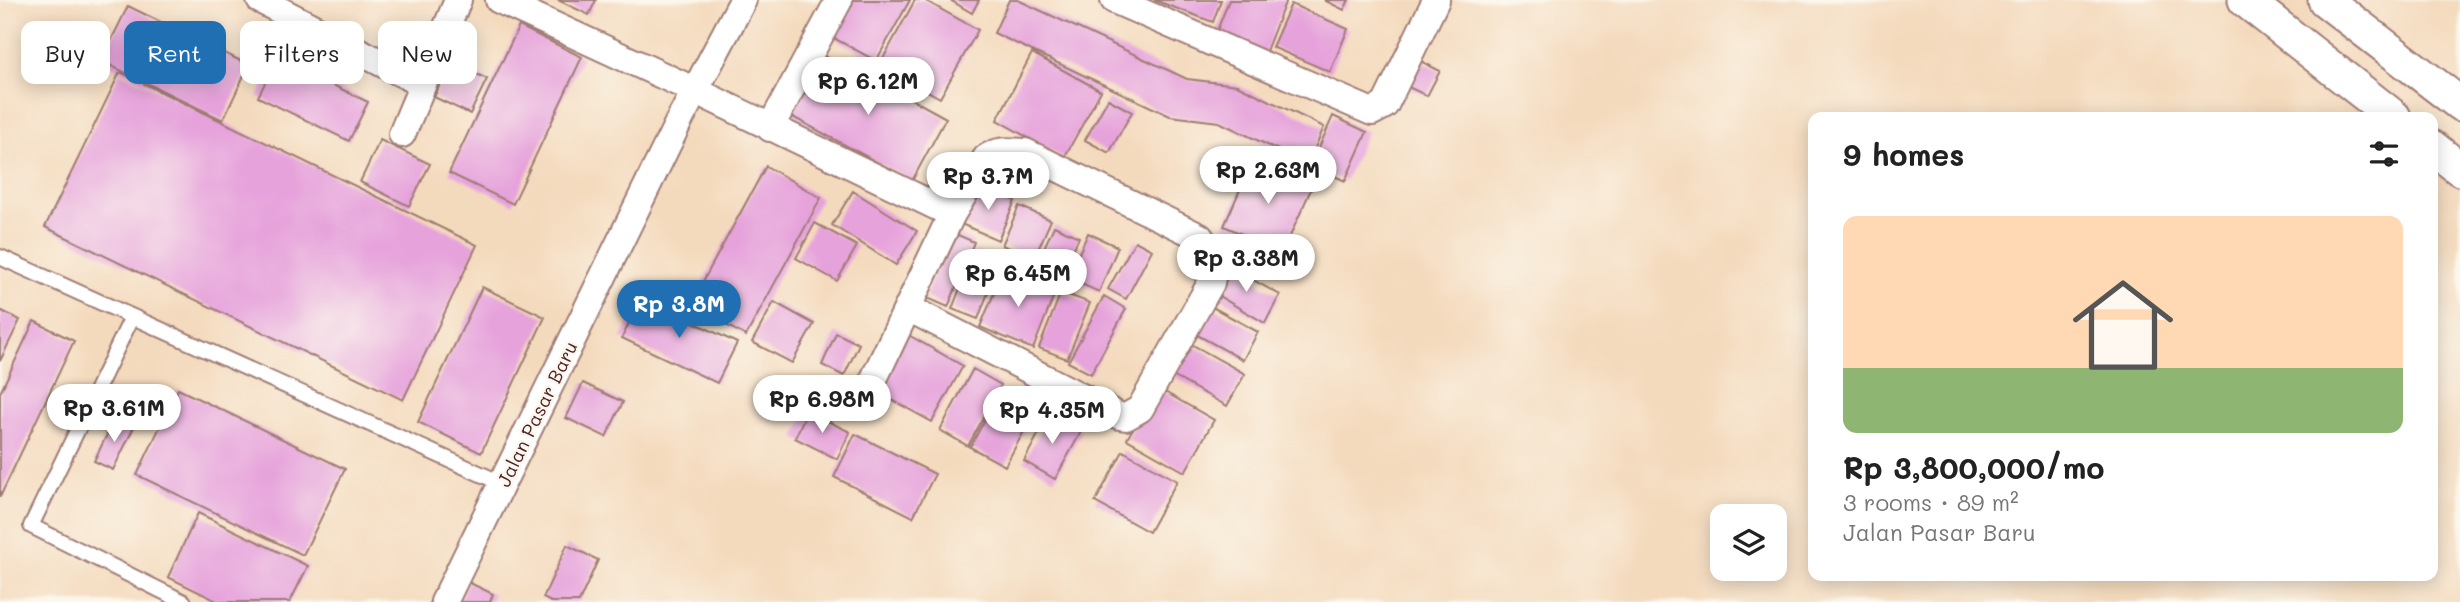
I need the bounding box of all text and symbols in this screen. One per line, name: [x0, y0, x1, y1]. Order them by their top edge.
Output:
chip: Buy: [21, 21, 110, 84]
chip: Rent: [124, 21, 226, 84]
chip: Filters: [240, 21, 364, 84]
chip: New: [378, 21, 477, 84]
pin: Rp 6.12M: [796, 58, 940, 117]
text: Rp 6.12M: [817, 65, 919, 95]
text: 9 homes: [1843, 134, 1964, 174]
icon: filters: [2365, 135, 2403, 173]
pin: Rp 2.63M: [1196, 146, 1340, 206]
pin: Rp 3.7M: [923, 152, 1053, 212]
text: Rp 2.63M: [1216, 154, 1320, 184]
text: Rp 3.7M: [943, 160, 1034, 190]
pin: Rp 3.38M: [1174, 234, 1318, 294]
text: Rp 3.38M: [1193, 242, 1299, 272]
pin: Rp 6.45M: [946, 250, 1090, 309]
text: Rp 6.45M: [965, 257, 1071, 287]
icon: home: [2060, 262, 2186, 388]
pin: Rp 3.8M: [614, 280, 744, 340]
text: Rp 3.8M: [633, 288, 725, 318]
street label: Jalan Pasar Baru: [490, 337, 583, 491]
pin: Rp 6.98M: [750, 376, 894, 435]
text: Rp 6.98M: [769, 383, 875, 413]
pin: Rp 3.61M: [42, 384, 186, 444]
pin: Rp 4.35M: [980, 386, 1124, 446]
text: Rp 3.61M: [63, 392, 165, 422]
text: Rp 4.35M: [999, 394, 1105, 424]
text: Rp 3,800,000/mo: [1843, 447, 2104, 487]
text: 3 rooms · 89 m²: [1843, 487, 2019, 517]
map controls: [1710, 504, 1787, 581]
button: layers: [1710, 504, 1787, 581]
text: Jalan Pasar Baru: [1843, 517, 2036, 547]

